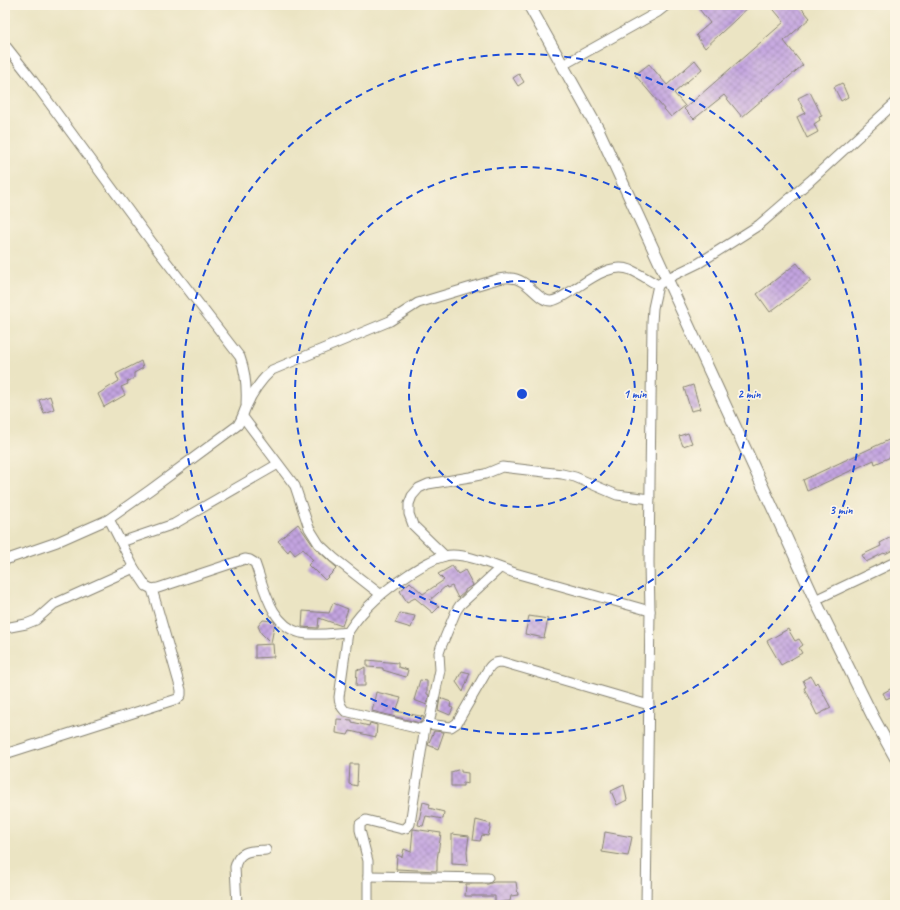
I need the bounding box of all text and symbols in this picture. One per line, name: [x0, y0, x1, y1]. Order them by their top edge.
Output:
text: 1 min: [624, 386, 647, 402]
text: 2 min: [738, 386, 761, 402]
centre of rings: [515, 387, 529, 401]
text: 3 min: [830, 502, 853, 518]

